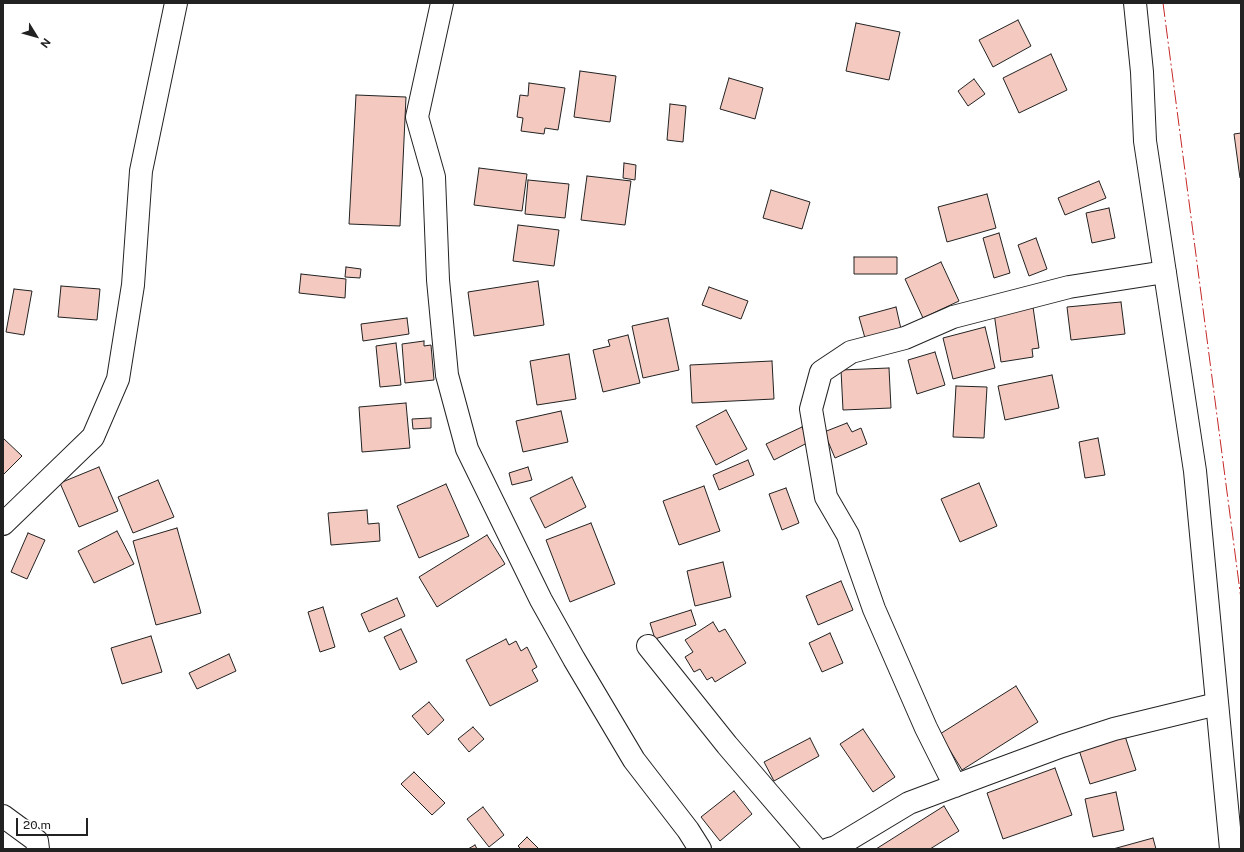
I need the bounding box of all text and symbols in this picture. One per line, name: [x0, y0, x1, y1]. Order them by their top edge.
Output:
north arrow: [16, 16, 56, 56]
text: N: [38, 36, 53, 50]
scale bar: [18, 810, 90, 836]
text: 20 m: [23, 818, 51, 832]

